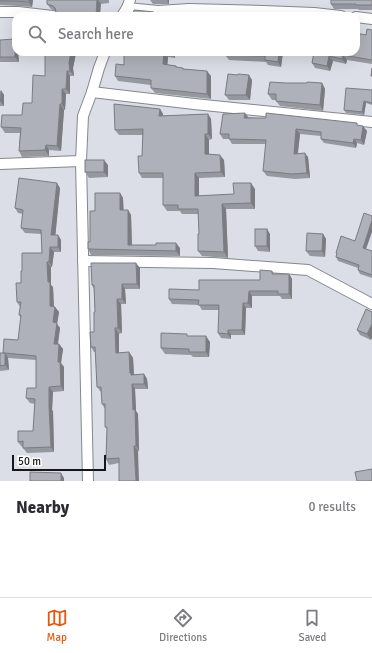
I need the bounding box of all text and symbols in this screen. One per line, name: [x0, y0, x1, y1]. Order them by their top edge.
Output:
search box: [12, 12, 360, 56]
icon: search: [26, 23, 48, 45]
text: Search here: [58, 25, 134, 43]
scale bar: [12, 453, 106, 472]
text: 50 m: [18, 455, 41, 468]
text: Nearby: [16, 497, 69, 518]
text: 0 results: [308, 499, 356, 515]
tab: Map: [46, 607, 68, 644]
tab: Directions: [159, 607, 207, 644]
tab: Saved: [299, 607, 326, 644]

